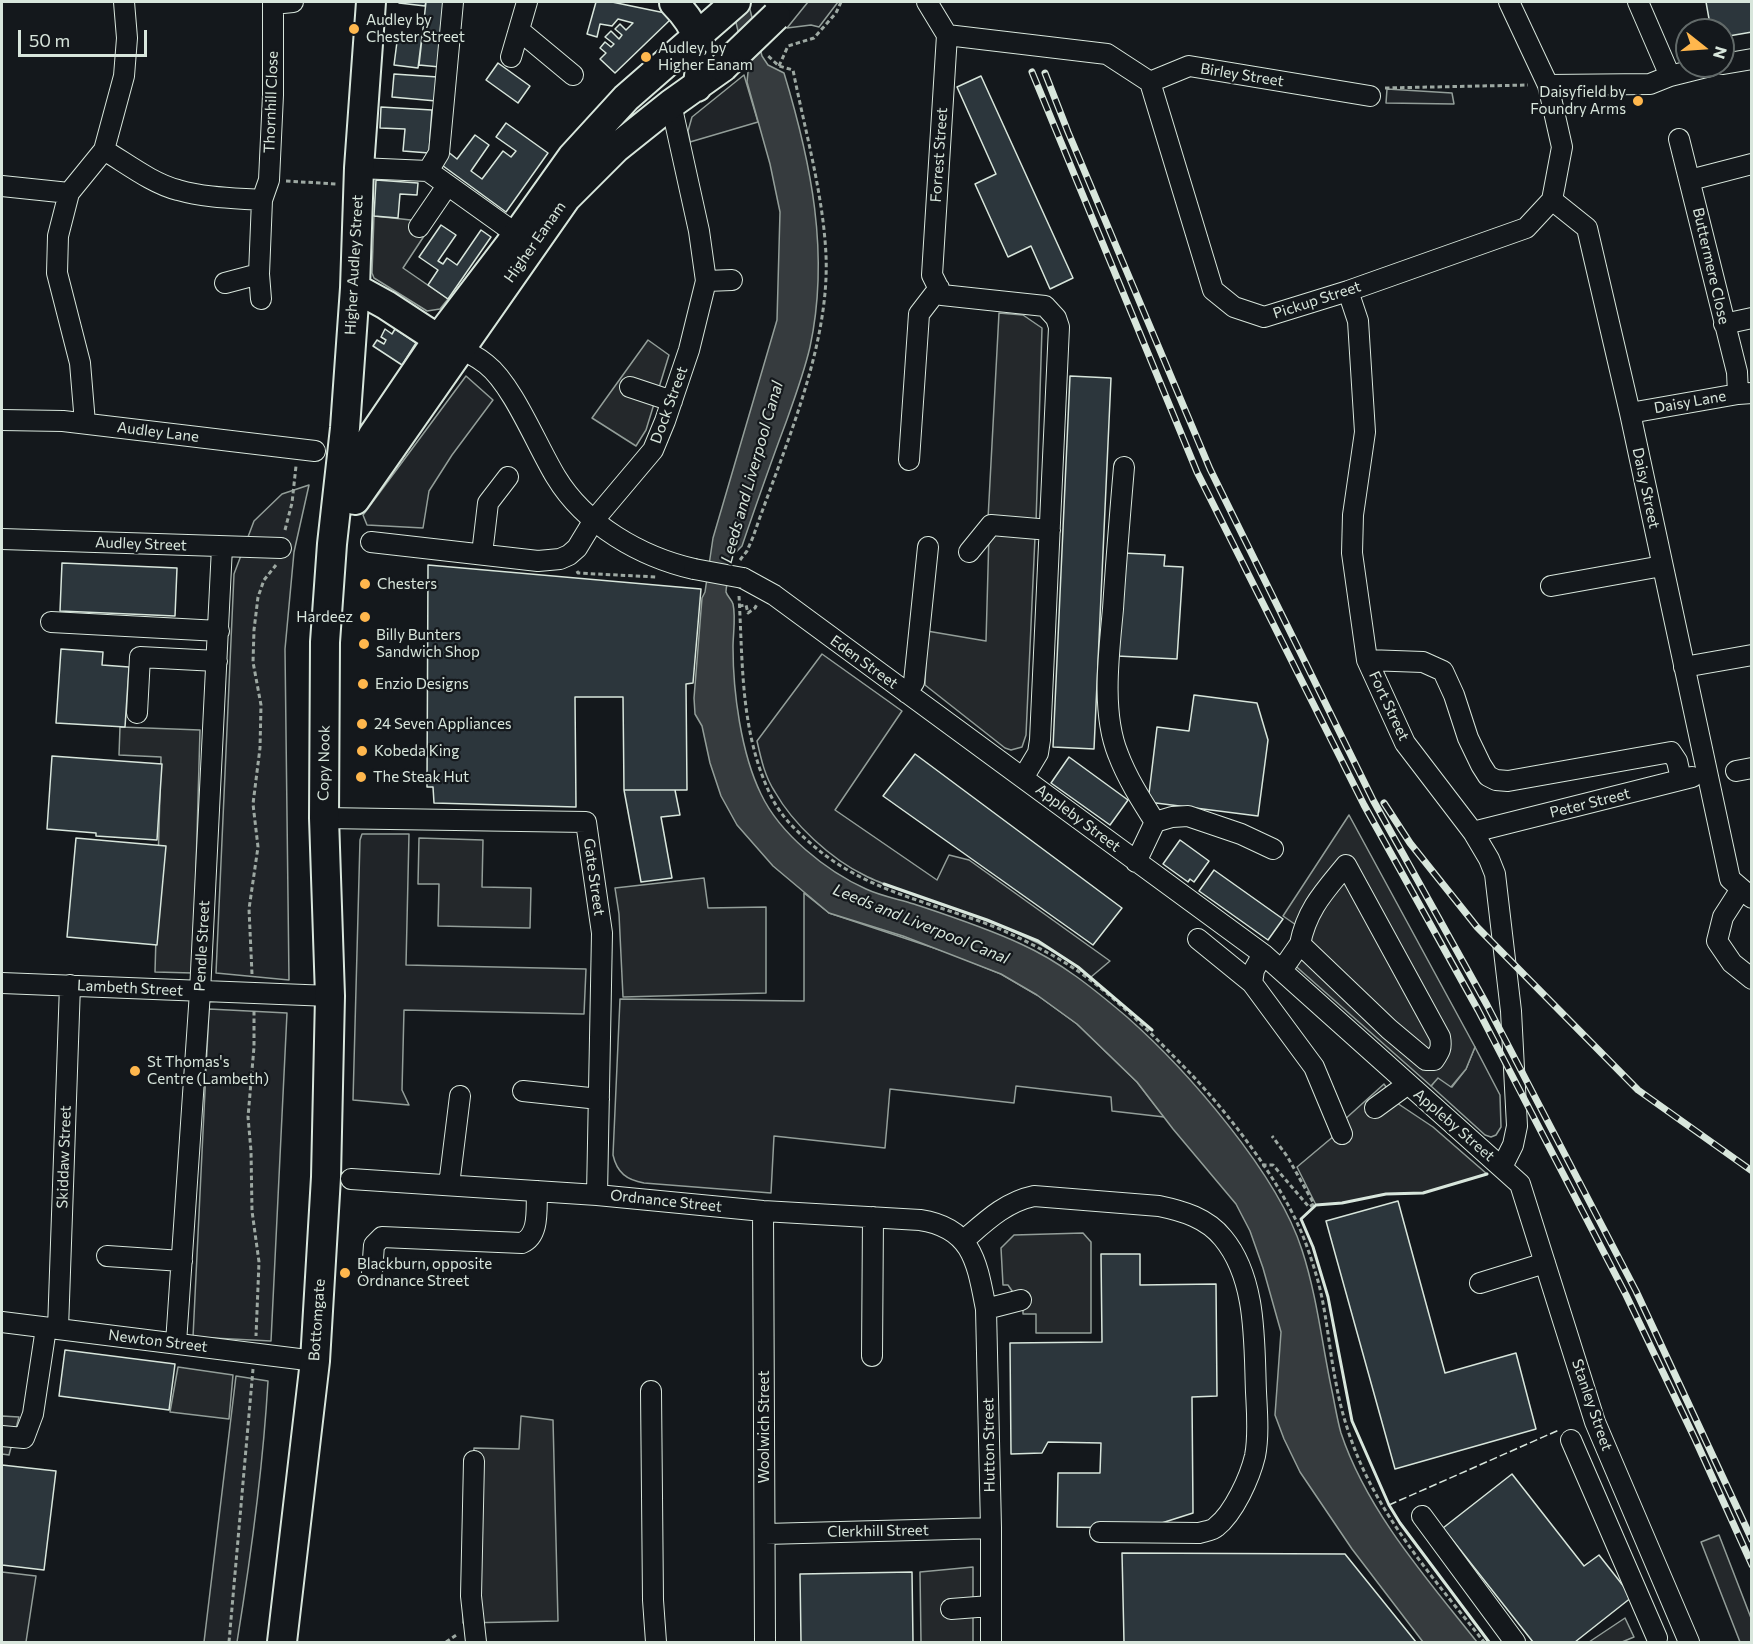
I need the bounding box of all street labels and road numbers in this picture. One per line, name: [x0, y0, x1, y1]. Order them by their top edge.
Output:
street label: Thornhill Close: [260, 51, 282, 153]
street label: Birley Street: [1199, 60, 1285, 90]
street label: Forrest Street: [927, 107, 951, 203]
street label: Higher Audley Street: [341, 194, 367, 336]
street label: Higher Eanam: [500, 198, 570, 286]
street label: Buttermere Close: [1689, 206, 1733, 326]
street label: Pickup Street: [1271, 277, 1363, 323]
street label: Dock Street: [647, 364, 691, 446]
street label: Daisy Lane: [1652, 387, 1728, 417]
street label: Audley Lane: [116, 418, 200, 446]
street label: Daisy Street: [1629, 446, 1663, 530]
street label: Audley Street: [95, 533, 187, 555]
street label: Eden Street: [827, 631, 901, 693]
street label: Fort Street: [1365, 668, 1413, 744]
street label: Copy Nook: [314, 725, 334, 801]
street label: Appleby Street: [1032, 780, 1124, 856]
street label: Peter Street: [1548, 784, 1632, 822]
street label: Gate Street: [580, 837, 608, 917]
street label: Pendle Street: [191, 900, 213, 992]
street label: Lambeth Street: [76, 976, 184, 1000]
street label: Appleby Street: [1410, 1085, 1498, 1165]
street label: Skiddaw Street: [53, 1105, 75, 1209]
street label: Ordnance Street: [609, 1186, 723, 1216]
street label: Bottomgate: [305, 1278, 329, 1362]
street label: Newton Street: [107, 1326, 209, 1356]
street label: Stanley Street: [1568, 1357, 1616, 1453]
street label: Woolwich Street: [755, 1370, 773, 1484]
street label: Hutton Street: [979, 1398, 999, 1492]
street label: Clerkhill Street: [827, 1521, 929, 1541]

